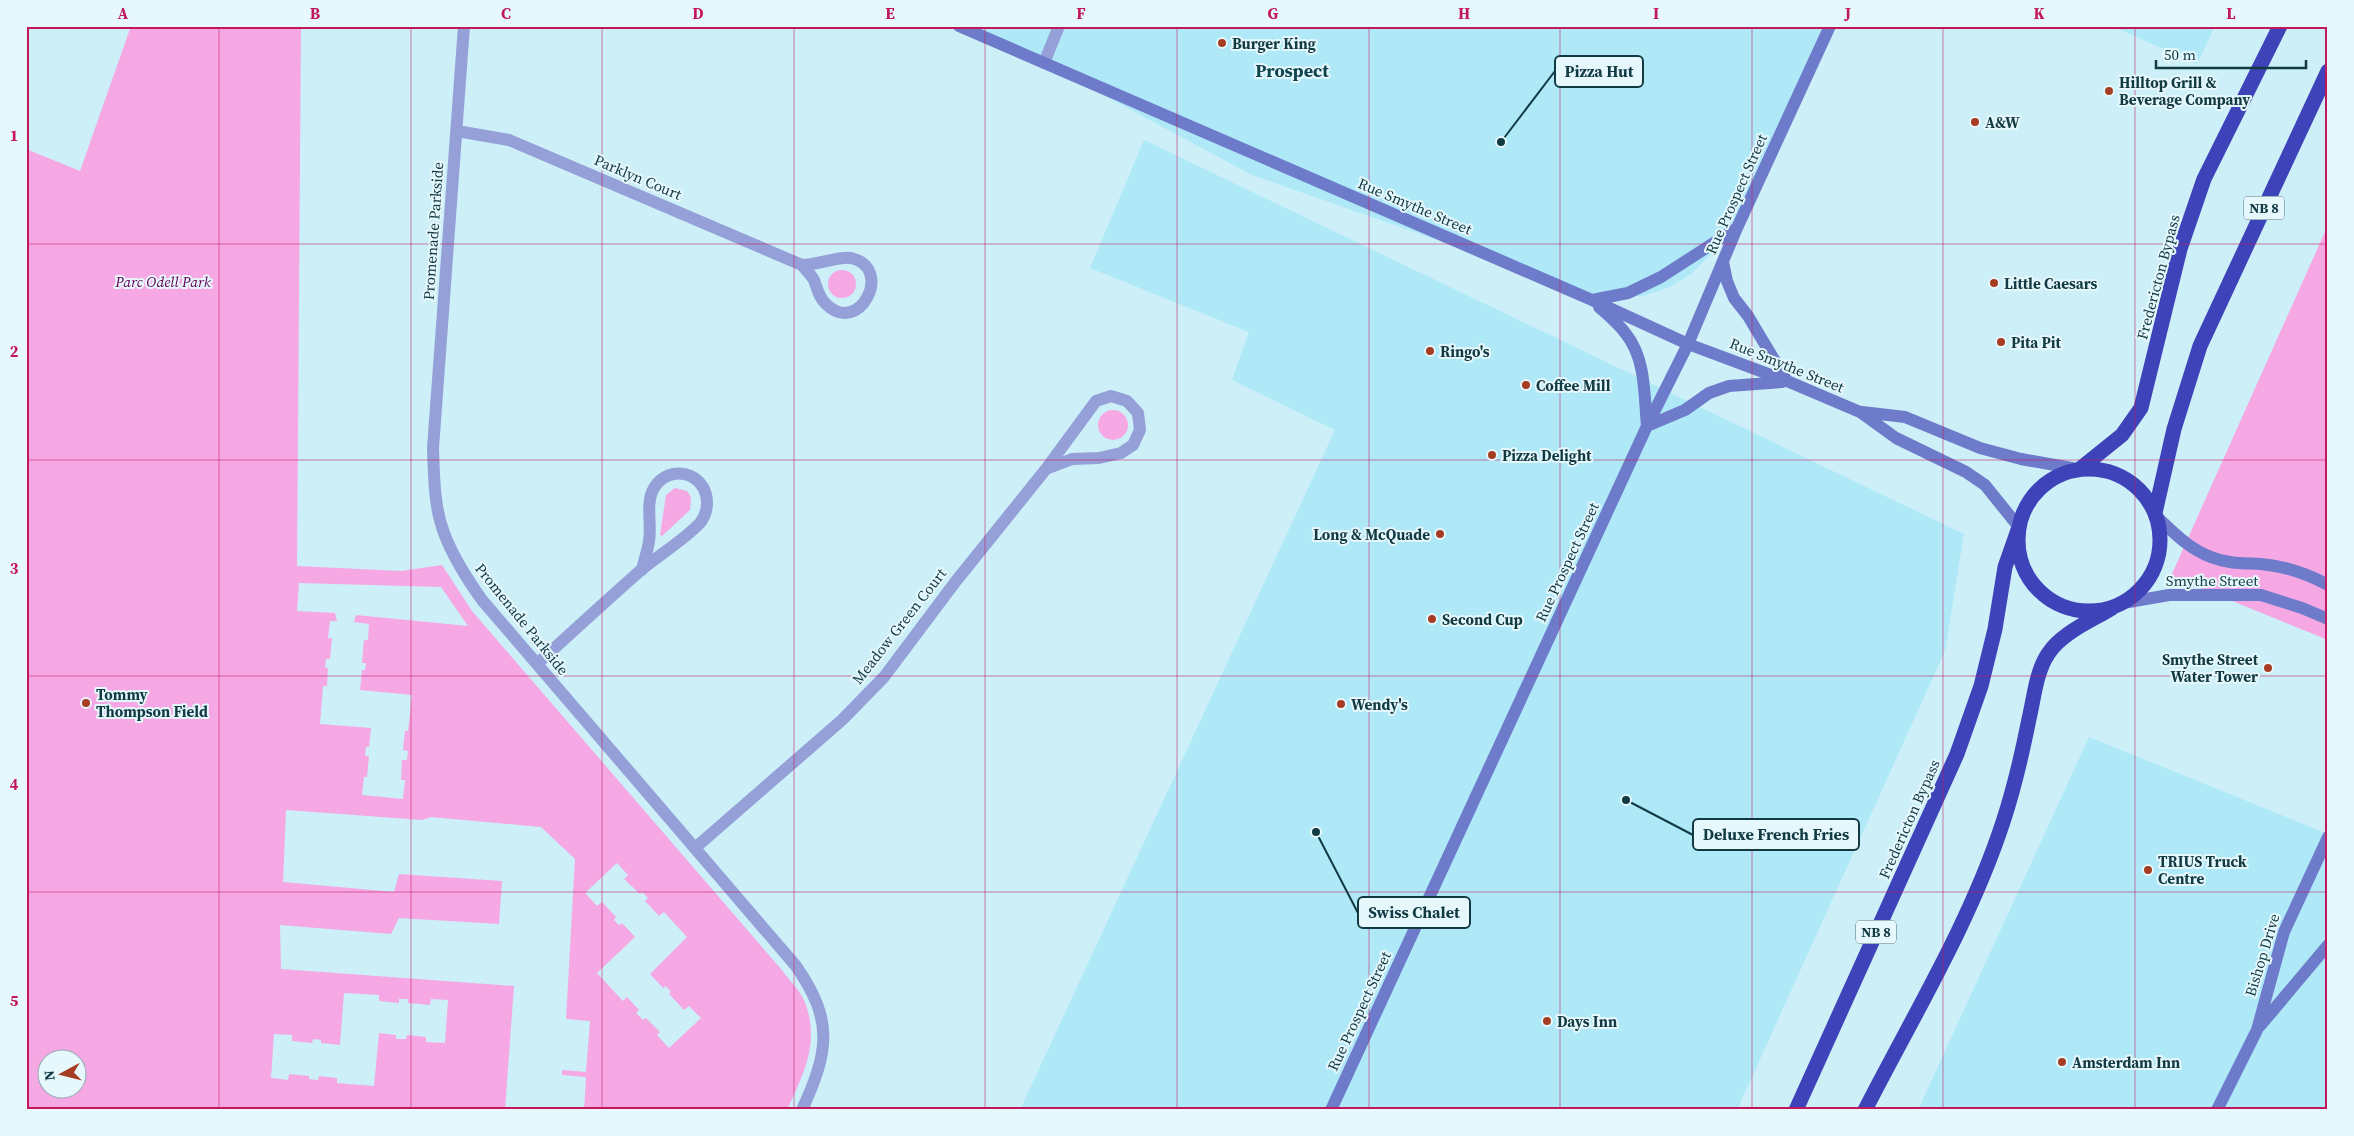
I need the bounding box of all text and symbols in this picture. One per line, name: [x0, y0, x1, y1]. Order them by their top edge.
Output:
text: A: [118, 2, 129, 24]
text: B: [310, 2, 321, 24]
text: C: [501, 2, 511, 24]
text: D: [692, 2, 704, 24]
text: E: [885, 2, 895, 24]
text: F: [1076, 2, 1086, 24]
text: G: [1268, 2, 1279, 24]
text: H: [1458, 2, 1470, 24]
text: I: [1653, 2, 1659, 24]
text: J: [1844, 2, 1851, 24]
text: K: [2033, 2, 2045, 24]
text: L: [2226, 2, 2236, 24]
place label: Burger King: [1232, 33, 1316, 54]
marker: Burger King: [1216, 37, 1228, 49]
scale bar: [2156, 38, 2306, 70]
text: 50 m: [2164, 44, 2196, 65]
callout: Pizza Hut: [1555, 56, 1643, 87]
district label: Prospect: [1255, 58, 1329, 83]
text: Pizza Hut: [1565, 60, 1634, 82]
place label: Hilltop Grill & Beverage Company: [2119, 72, 2250, 110]
marker: Hilltop Grill & Beverage Company: [2103, 85, 2115, 97]
place label: A&W: [1985, 112, 2020, 133]
marker: A&W: [1969, 116, 1981, 128]
text: 1: [10, 124, 18, 146]
street label: Rue Prospect Street: [1700, 130, 1772, 258]
street label: Parklyn Court: [591, 149, 685, 205]
street label: Promenade Parkside: [418, 161, 448, 301]
street label: Rue Smythe Street: [1355, 173, 1475, 239]
road number: NB 8: [2244, 197, 2284, 220]
street label: Fredericton Bypass: [2131, 212, 2185, 342]
park label: Parc Odell Park: [114, 271, 212, 292]
place label: Little Caesars: [2004, 273, 2098, 294]
marker: Little Caesars: [1988, 277, 2000, 289]
street label: Rue Smythe Street: [1727, 332, 1847, 398]
place label: Pita Pit: [2011, 332, 2061, 353]
marker: Pita Pit: [1995, 336, 2007, 348]
text: 2: [10, 340, 19, 362]
place label: Ringo's: [1440, 341, 1490, 362]
marker: Ringo's: [1424, 345, 1436, 357]
place label: Coffee Mill: [1536, 375, 1611, 396]
marker: Coffee Mill: [1520, 379, 1532, 391]
place label: Pizza Delight: [1502, 445, 1592, 466]
marker: Pizza Delight: [1486, 449, 1498, 461]
street label: Rue Prospect Street: [1530, 499, 1604, 625]
place label: Long & McQuade: [1313, 524, 1430, 545]
marker: Long & McQuade: [1434, 528, 1446, 540]
text: 3: [10, 557, 19, 579]
street label: Promenade Parkside: [470, 559, 574, 680]
street label: Meadow Green Court: [847, 563, 951, 688]
street label: Smythe Street: [2166, 570, 2258, 591]
place label: Second Cup: [1442, 609, 1523, 630]
marker: Second Cup: [1426, 613, 1438, 625]
place label: Smythe Street Water Tower: [2162, 649, 2259, 687]
marker: Smythe Street Water Tower: [2262, 662, 2274, 674]
place label: Tommy Thompson Field: [96, 684, 208, 722]
place label: Wendy's: [1351, 694, 1408, 715]
marker: Tommy Thompson Field: [80, 697, 92, 709]
marker: Wendy's: [1335, 698, 1347, 710]
street label: Fredericton Bypass: [1873, 756, 1945, 882]
text: 4: [10, 773, 19, 795]
callout: Deluxe French Fries: [1693, 819, 1859, 850]
text: Deluxe French Fries: [1703, 823, 1849, 845]
place label: TRIUS Truck Centre: [2158, 851, 2247, 889]
marker: TRIUS Truck Centre: [2142, 864, 2154, 876]
callout: Swiss Chalet: [1358, 897, 1470, 928]
text: Swiss Chalet: [1368, 901, 1460, 923]
street label: Bishop Drive: [2239, 911, 2285, 999]
road number: NB 8: [1856, 920, 1896, 944]
street label: Rue Prospect Street: [1322, 948, 1396, 1074]
text: 5: [10, 989, 19, 1011]
place label: Days Inn: [1557, 1011, 1617, 1032]
marker: Days Inn: [1541, 1015, 1553, 1027]
north arrow: [38, 1048, 88, 1098]
place label: Amsterdam Inn: [2072, 1052, 2180, 1073]
marker: Amsterdam Inn: [2056, 1056, 2068, 1068]
text: N: [39, 1069, 60, 1082]

